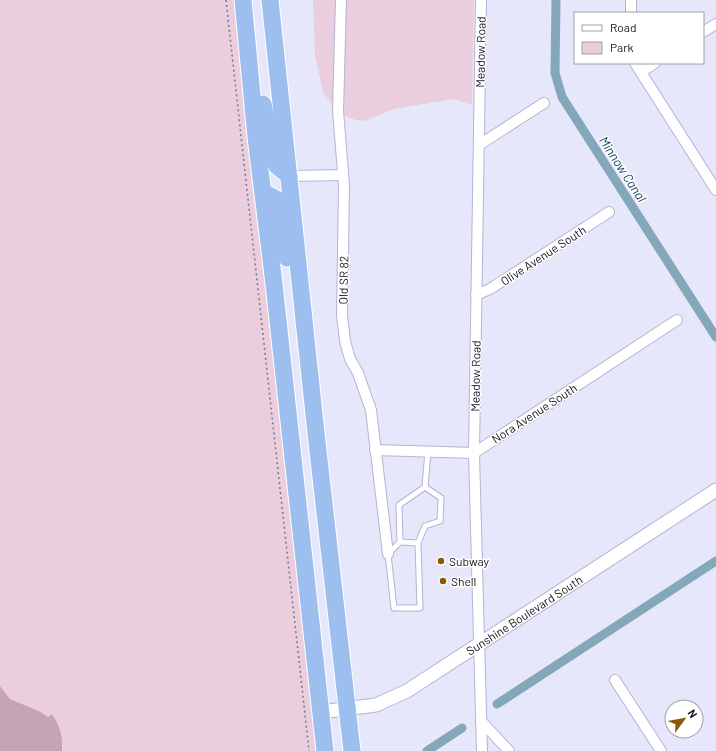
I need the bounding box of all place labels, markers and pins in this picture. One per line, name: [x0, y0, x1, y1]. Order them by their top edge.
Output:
place label: Subway: [449, 554, 489, 568]
marker: Subway: [436, 556, 446, 566]
place label: Shell: [451, 574, 476, 588]
marker: Shell: [438, 576, 448, 586]

